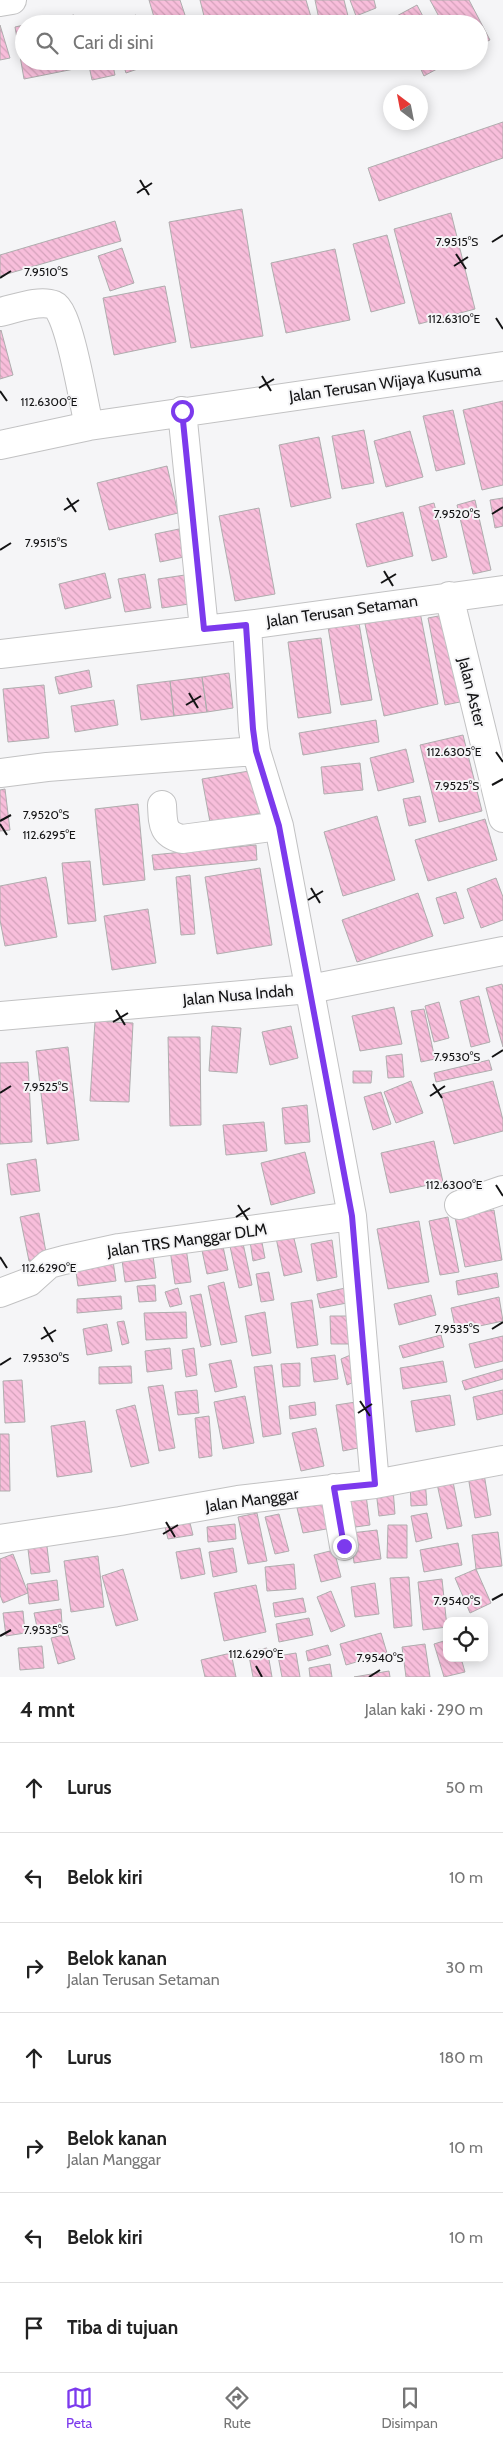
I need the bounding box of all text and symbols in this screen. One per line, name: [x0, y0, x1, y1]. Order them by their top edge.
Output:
search box: [15, 15, 488, 70]
icon: search: [33, 29, 61, 57]
text: Cari di sini: [73, 31, 154, 54]
north arrow: [383, 85, 428, 130]
text: 7.9515°S: [436, 234, 478, 249]
text: 7.9510°S: [24, 264, 68, 279]
text: 112.6310°E: [428, 311, 481, 326]
street label: Jalan Terusan Wijaya Kusuma: [287, 360, 482, 406]
text: 112.6300°E: [21, 394, 78, 409]
route start: [171, 400, 194, 423]
text: 7.9520°S: [434, 506, 480, 521]
text: 7.9515°S: [25, 535, 67, 550]
street label: Jalan Terusan Setaman: [264, 591, 419, 631]
street label: Jalan Aster: [454, 654, 490, 729]
text: 112.6305°E: [427, 744, 482, 759]
text: 7.9525°S: [435, 778, 479, 793]
text: 7.9520°S: [23, 807, 69, 822]
text: 112.6295°E: [22, 827, 76, 842]
street label: Jalan Nusa Indah: [181, 981, 294, 1009]
text: 7.9530°S: [434, 1049, 480, 1064]
text: 7.9525°S: [24, 1079, 68, 1094]
text: 112.6300°E: [426, 1177, 483, 1192]
street label: Jalan TRS Manggar DLM: [105, 1219, 268, 1261]
text: 112.6290°E: [21, 1260, 77, 1275]
text: 7.9535°S: [435, 1321, 479, 1336]
text: 7.9530°S: [23, 1350, 69, 1365]
street label: Jalan Manggar: [203, 1484, 301, 1516]
route end: [333, 1535, 356, 1558]
text: 7.9540°S: [433, 1593, 481, 1608]
map controls: [443, 1617, 488, 1662]
button: locate: [443, 1617, 488, 1662]
text: 7.9535°S: [24, 1622, 68, 1637]
text: 112.6290°E: [228, 1646, 284, 1661]
text: 7.9540°S: [356, 1650, 404, 1665]
text: 4 mnt: [20, 1697, 75, 1722]
text: Jalan kaki · 290 m: [365, 1700, 483, 1719]
icon: ahead: [20, 1774, 48, 1802]
text: Lurus: [67, 1776, 112, 1799]
text: 50 m: [446, 1778, 483, 1797]
icon: left: [20, 1864, 48, 1892]
text: Belok kiri: [67, 1866, 143, 1889]
text: 10 m: [449, 1868, 483, 1887]
text: Belok kanan: [67, 1947, 167, 1970]
icon: right: [20, 1954, 48, 1982]
text: 30 m: [446, 1958, 483, 1977]
text: Jalan Terusan Setaman: [67, 1970, 220, 1989]
icon: ahead: [20, 2044, 48, 2072]
text: Lurus: [67, 2046, 112, 2069]
text: 180 m: [439, 2048, 483, 2067]
text: Belok kanan: [67, 2127, 167, 2150]
icon: right: [20, 2134, 48, 2162]
text: 10 m: [449, 2138, 483, 2157]
text: Jalan Manggar: [67, 2150, 161, 2169]
icon: left: [20, 2224, 48, 2252]
text: Belok kiri: [67, 2226, 143, 2249]
text: 10 m: [449, 2228, 483, 2247]
icon: arrive: [20, 2314, 48, 2342]
text: Tiba di tujuan: [67, 2316, 178, 2339]
tab: Peta: [65, 2384, 93, 2432]
tab: Rute: [223, 2384, 251, 2432]
tab: Disimpan: [381, 2384, 438, 2432]

